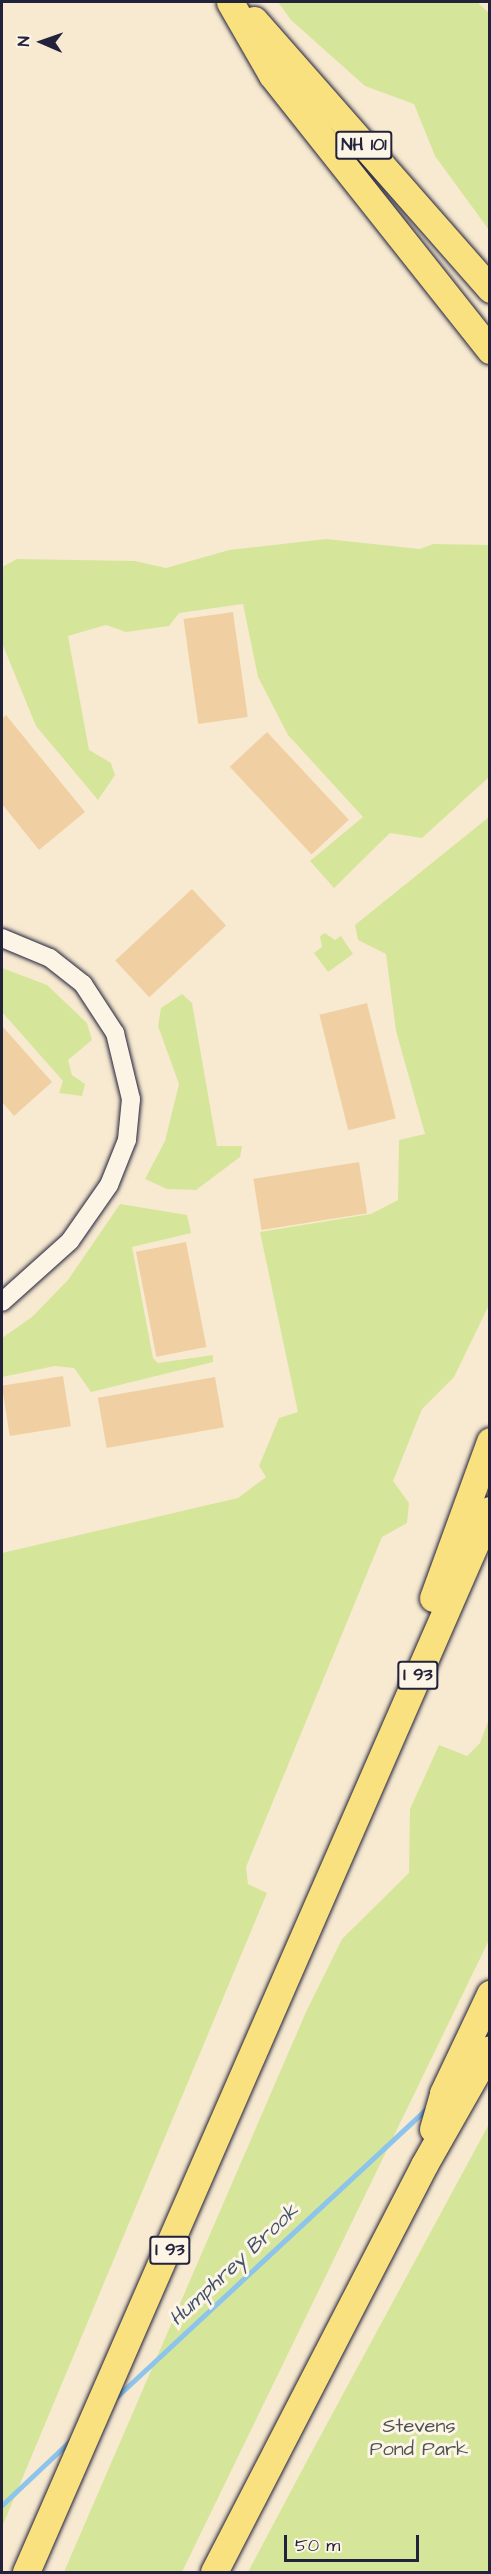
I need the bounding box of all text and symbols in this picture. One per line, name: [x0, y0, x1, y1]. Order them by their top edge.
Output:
north arrow: [12, 12, 72, 72]
text: N: [13, 36, 35, 47]
road number: NH 101: [334, 130, 394, 160]
road number: I 93: [397, 1660, 439, 1690]
water label: Humphrey Brook: [164, 2199, 304, 2331]
road number: I 93: [149, 2235, 191, 2265]
park label: Stevens Pond Park: [370, 2414, 468, 2461]
scale bar: [287, 2523, 422, 2561]
text: 50 m: [295, 2533, 340, 2558]

